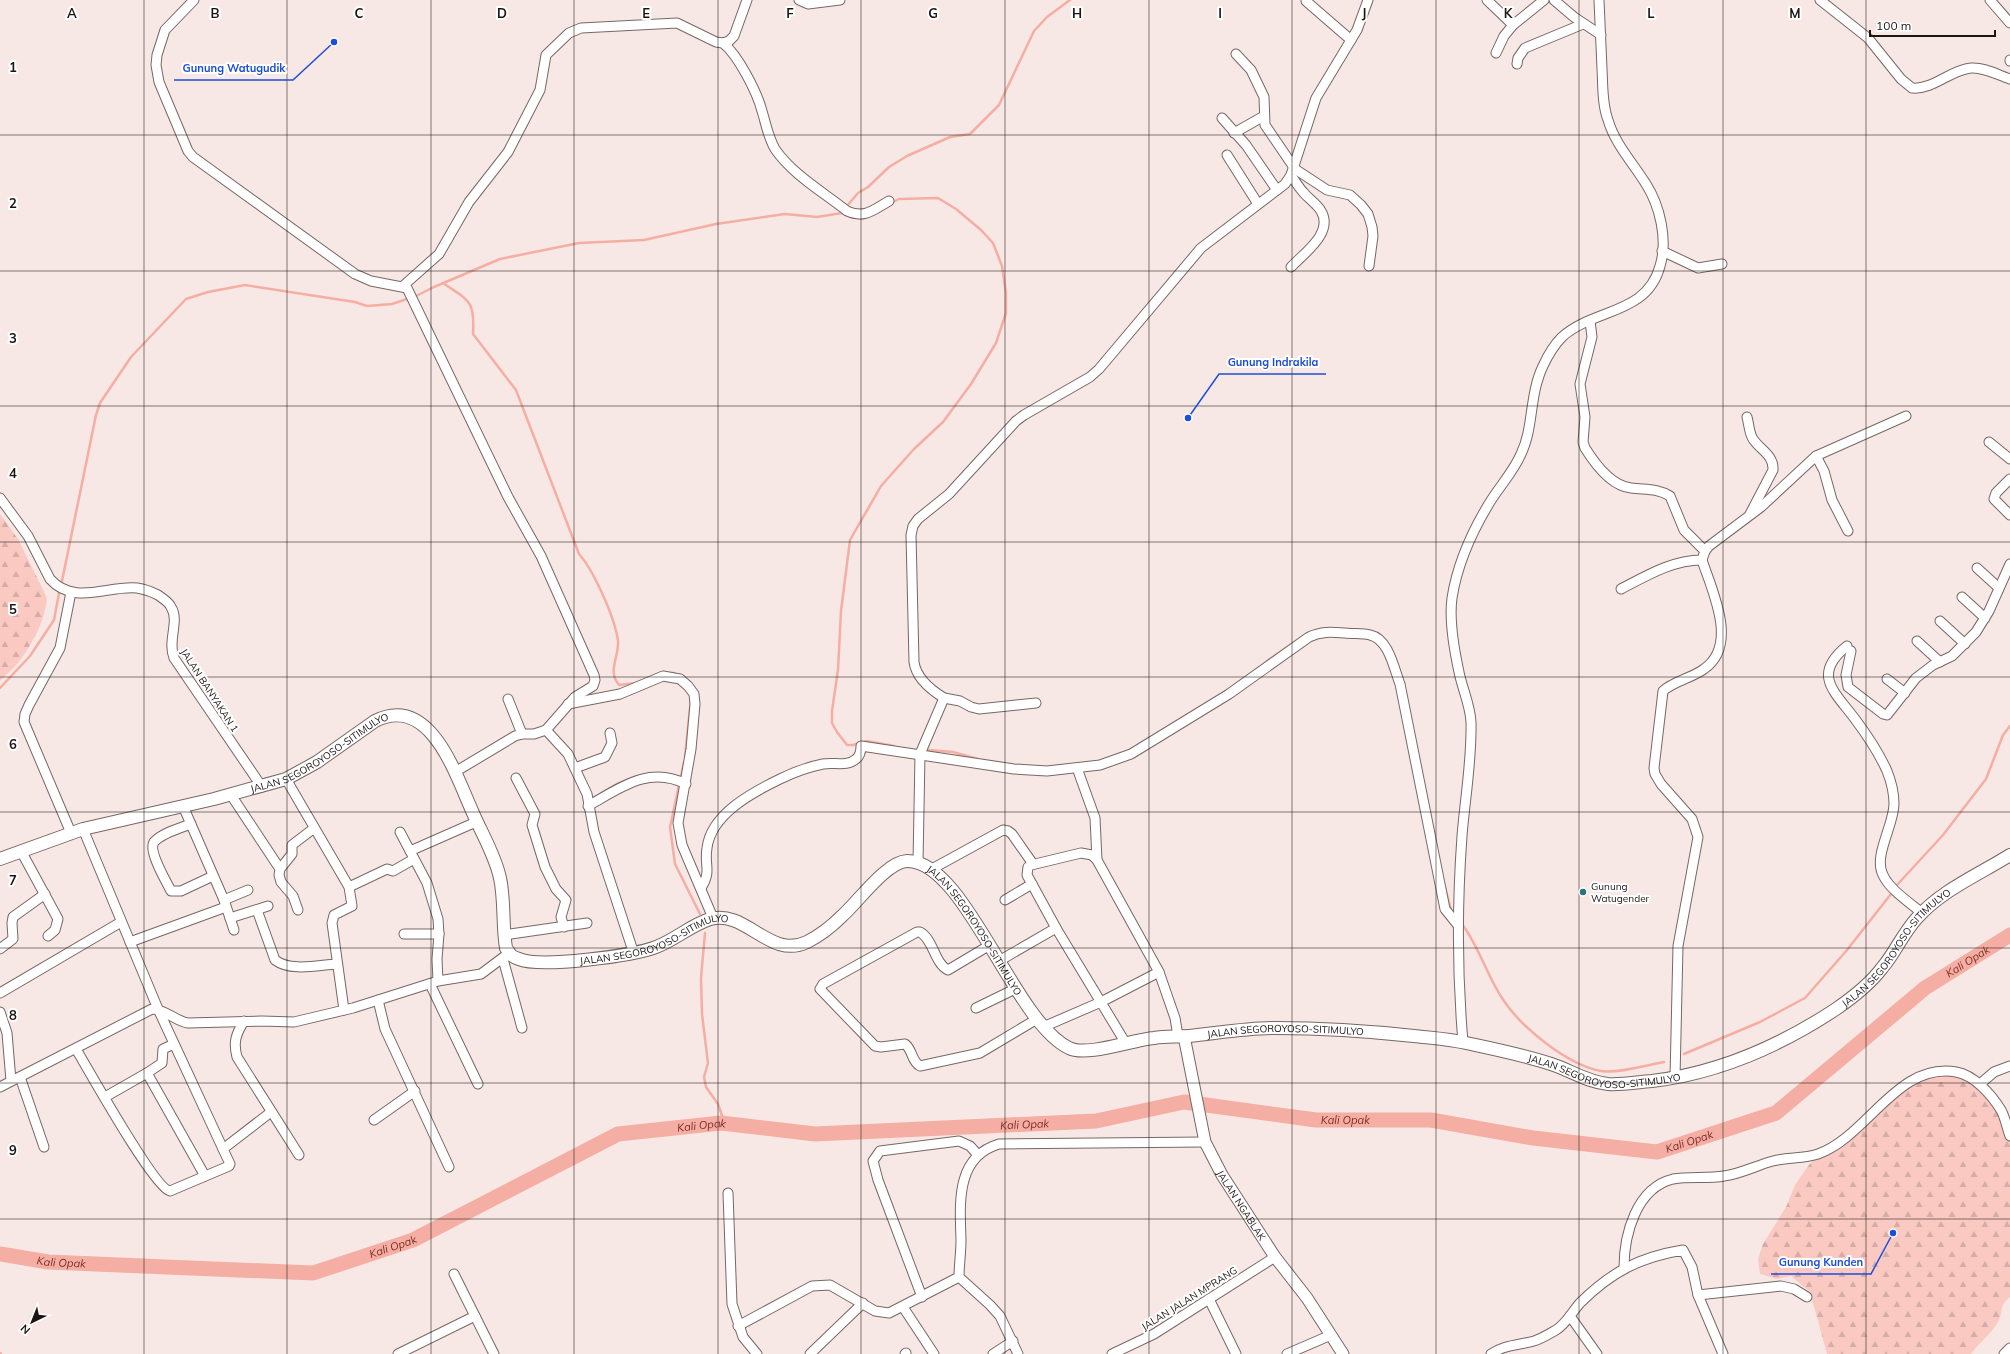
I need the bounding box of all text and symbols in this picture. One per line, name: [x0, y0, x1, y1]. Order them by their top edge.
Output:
text: A: [67, 5, 77, 21]
text: B: [211, 5, 220, 21]
text: C: [355, 5, 364, 21]
text: D: [497, 5, 507, 21]
text: E: [642, 5, 650, 21]
text: F: [786, 5, 794, 21]
text: G: [928, 5, 938, 21]
text: H: [1072, 5, 1082, 21]
text: I: [1218, 5, 1222, 21]
text: J: [1362, 5, 1366, 21]
text: K: [1504, 5, 1514, 21]
text: L: [1647, 5, 1655, 21]
text: M: [1789, 5, 1801, 21]
scale bar: [1870, 12, 1995, 38]
text: 100 m: [1876, 18, 1911, 33]
callout: Gunung Watugudik: [174, 57, 293, 80]
text: 1: [9, 59, 17, 75]
text: Gunung Watugudik: [183, 61, 286, 75]
text: 2: [9, 195, 17, 211]
text: 3: [9, 330, 17, 346]
callout: Gunung Indrakila: [1219, 351, 1326, 374]
text: Gunung Indrakila: [1228, 355, 1319, 369]
text: 4: [9, 465, 17, 481]
text: 5: [9, 601, 17, 617]
street label: JALAN BANYAKAN 1: [178, 646, 241, 735]
street label: JALAN SEGOROYOSO-SITIMULYO: [249, 710, 390, 796]
text: 6: [9, 736, 17, 752]
street label: JALAN SEGOROYOSO-SITIMULYO: [924, 862, 1025, 998]
text: 7: [9, 872, 17, 888]
place label: Gunung Watugender: [1591, 880, 1650, 905]
street label: JALAN SEGOROYOSO-SITIMULYO: [1839, 886, 1953, 1010]
marker: Gunung Watugender: [1578, 887, 1588, 897]
street label: JALAN SEGOROYOSO-SITIMULYO: [579, 912, 730, 967]
water label: Kali Opak: [1943, 942, 1992, 980]
text: 8: [9, 1007, 17, 1023]
street label: JALAN SEGOROYOSO-SITIMULYO: [1206, 1022, 1364, 1041]
street label: JALAN SEGOROYOSO-SITIMULYO: [1526, 1051, 1682, 1091]
water label: Kali Opak: [1321, 1113, 1370, 1127]
water label: Kali Opak: [676, 1116, 727, 1135]
water label: Kali Opak: [1000, 1116, 1050, 1132]
water label: Kali Opak: [1664, 1127, 1715, 1156]
text: 9: [9, 1142, 17, 1158]
street label: JALAN NGABLAK: [1214, 1168, 1269, 1244]
water label: Kali Opak: [367, 1232, 419, 1261]
callout: Gunung Kunden: [1771, 1251, 1871, 1274]
water label: Kali Opak: [36, 1253, 86, 1271]
text: Gunung Kunden: [1779, 1255, 1863, 1269]
street label: JALAN JALAN MPRANG: [1139, 1264, 1240, 1333]
north arrow: [12, 1302, 52, 1342]
text: N: [17, 1321, 33, 1337]

